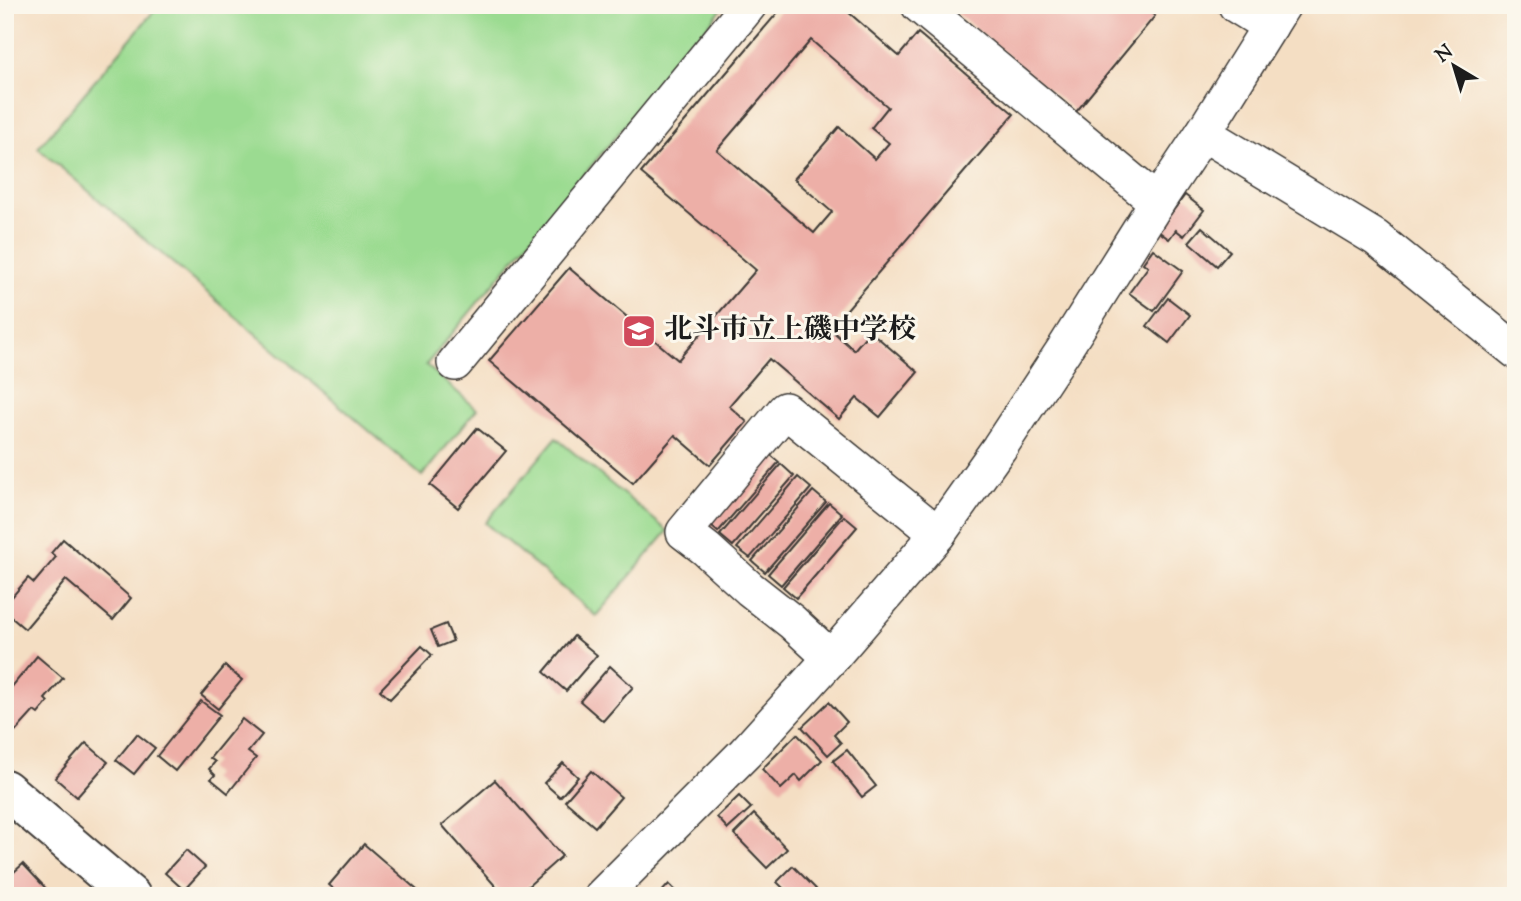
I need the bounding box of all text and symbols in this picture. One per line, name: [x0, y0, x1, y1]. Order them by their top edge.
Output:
north arrow: [1420, 32, 1490, 102]
text: N: [1431, 39, 1459, 70]
place label: 北斗市立上磯中学校: [664, 311, 916, 351]
school or university icon: 北斗市立上磯中学校: [620, 312, 658, 350]

